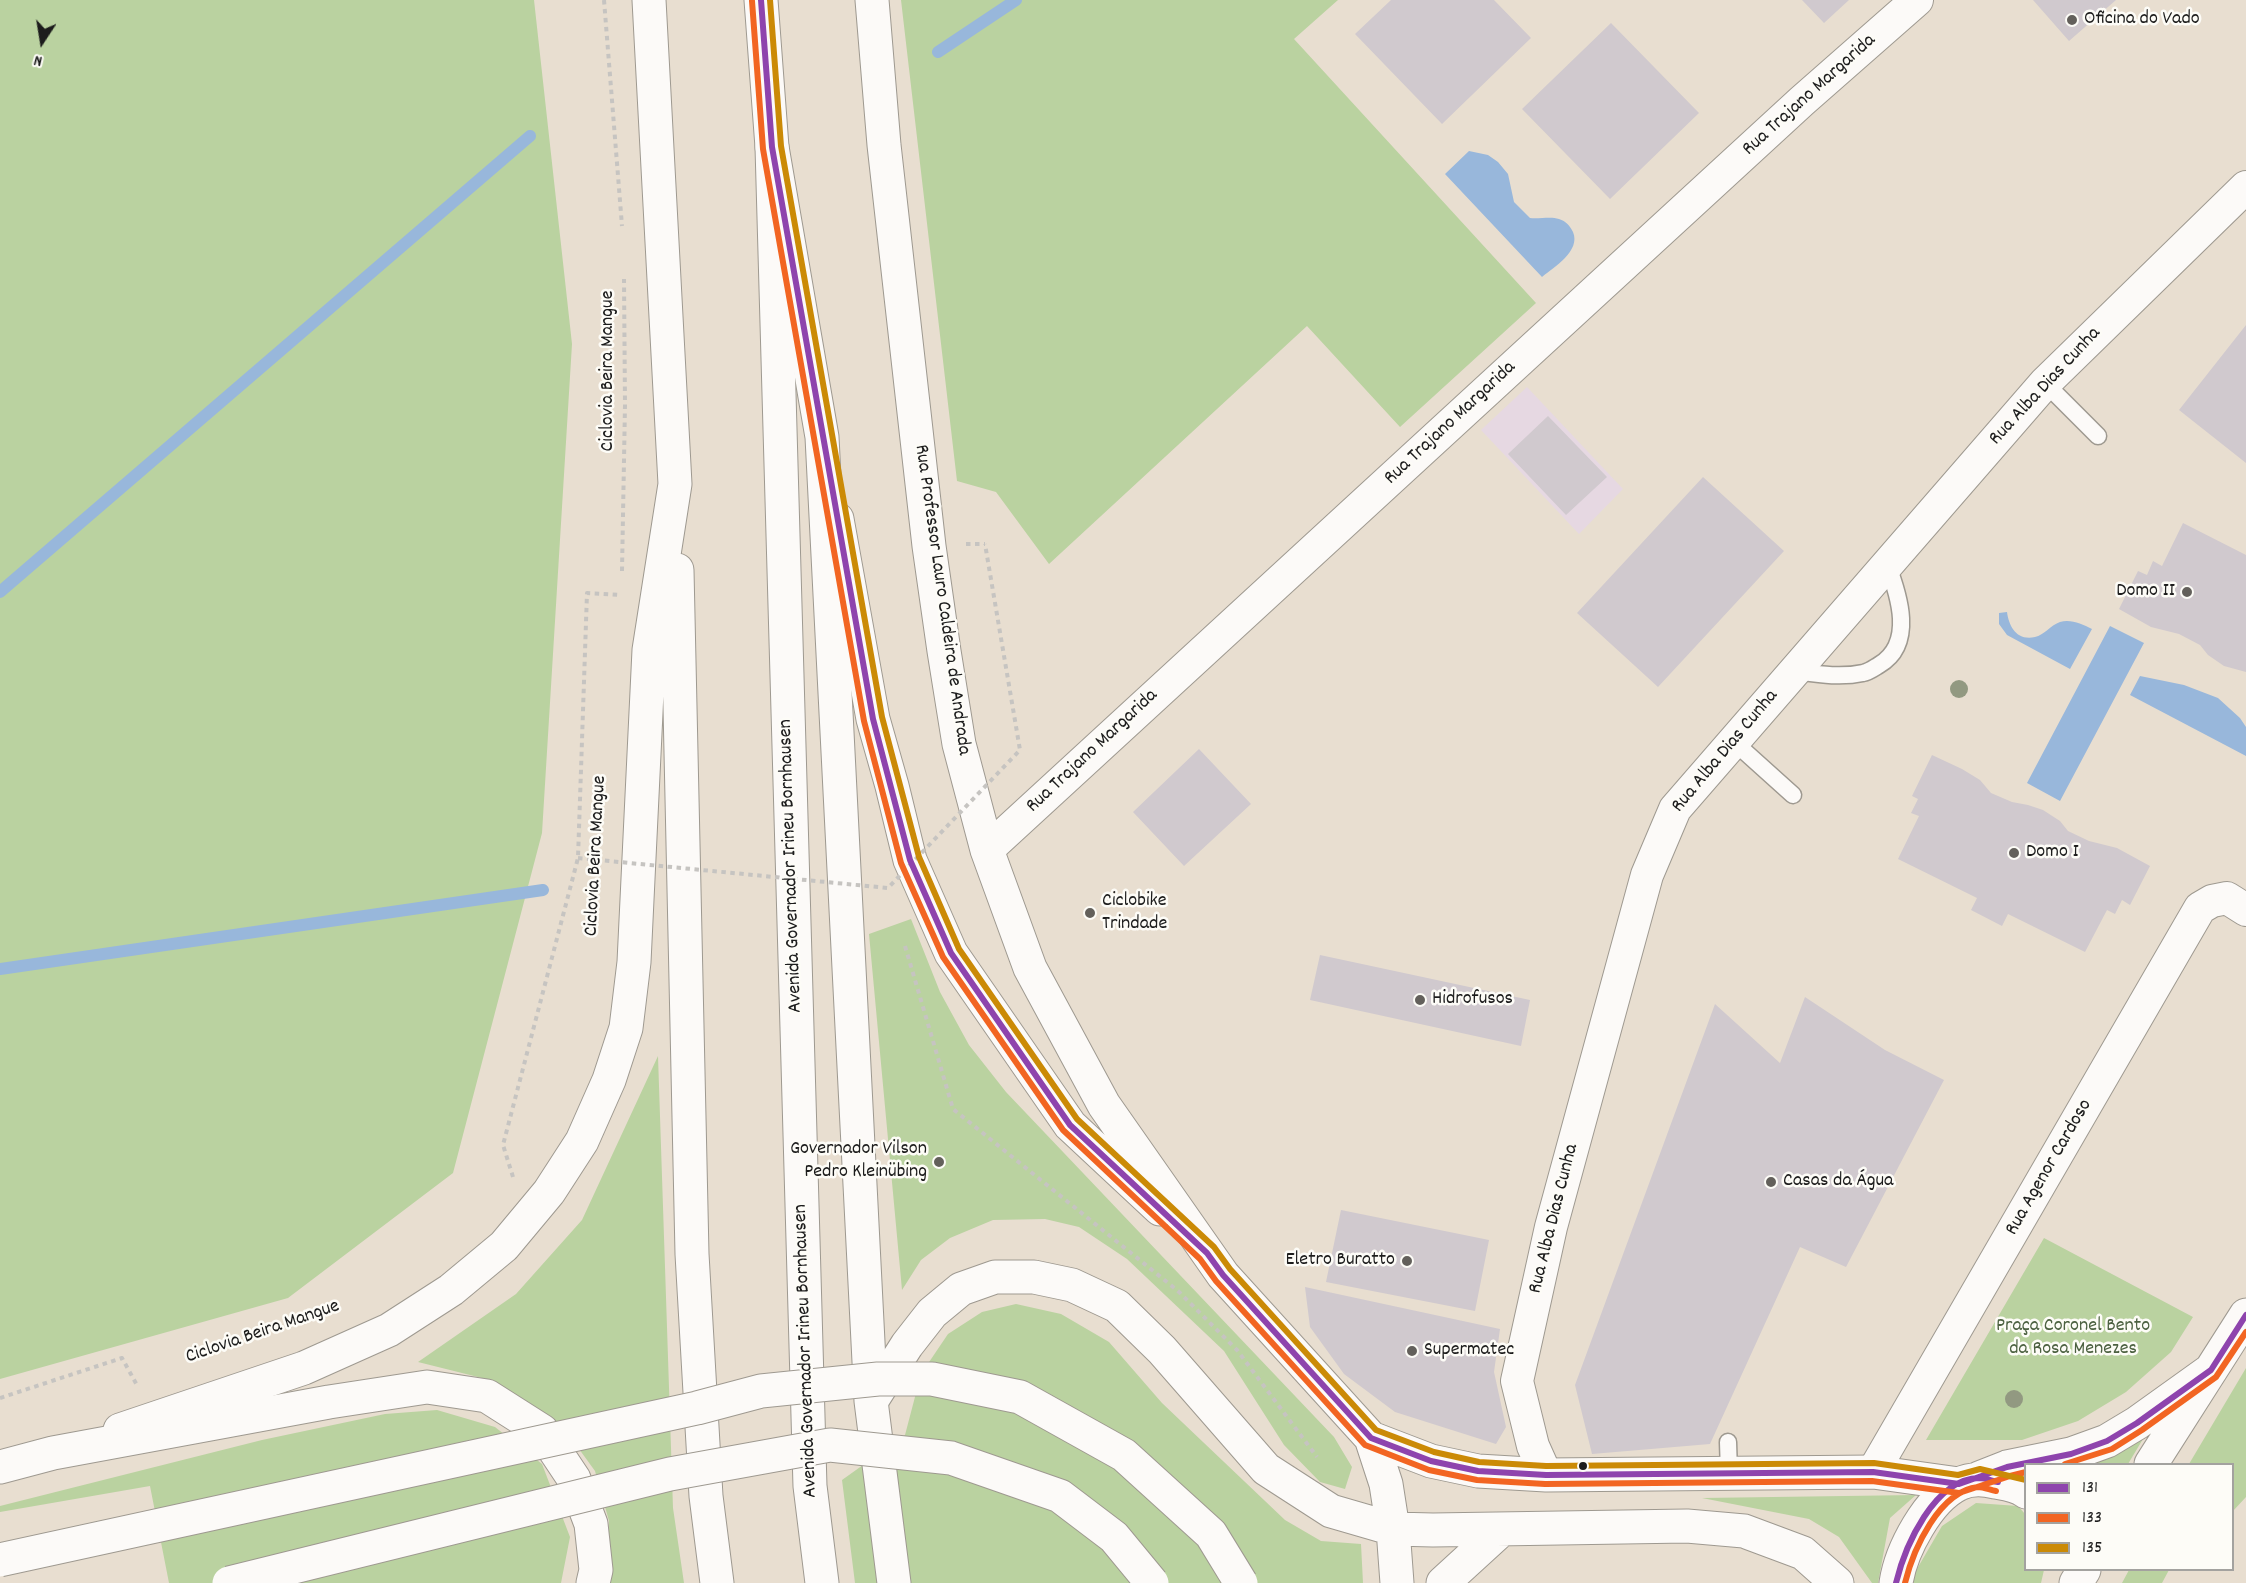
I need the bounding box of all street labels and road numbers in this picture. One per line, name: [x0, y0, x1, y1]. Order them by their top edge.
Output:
street label: Rua Trajano Margarida: [1738, 30, 1882, 162]
street label: Ciclovia Beira Mangue: [597, 290, 621, 452]
street label: Rua Alba Dias Cunha: [1985, 323, 2107, 451]
street label: Rua Trajano Margarida: [1380, 357, 1522, 491]
street label: Rua Professor Lauro Caldeira de Andrada: [907, 443, 975, 757]
street label: Rua Trajano Margarida: [1022, 685, 1164, 819]
street label: Rua Alba Dias Cunha: [1668, 686, 1784, 818]
street label: Avenida Governador Irineu Bornhausen: [775, 719, 809, 1013]
street label: Ciclovia Beira Mangue: [581, 775, 613, 937]
street label: Rua Agenor Cardoso: [2001, 1096, 2099, 1240]
street label: Rua Alba Dias Cunha: [1525, 1142, 1585, 1296]
street label: Avenida Governador Irineu Bornhausen: [790, 1204, 824, 1498]
street label: Ciclovia Beira Mangue: [183, 1295, 343, 1371]

